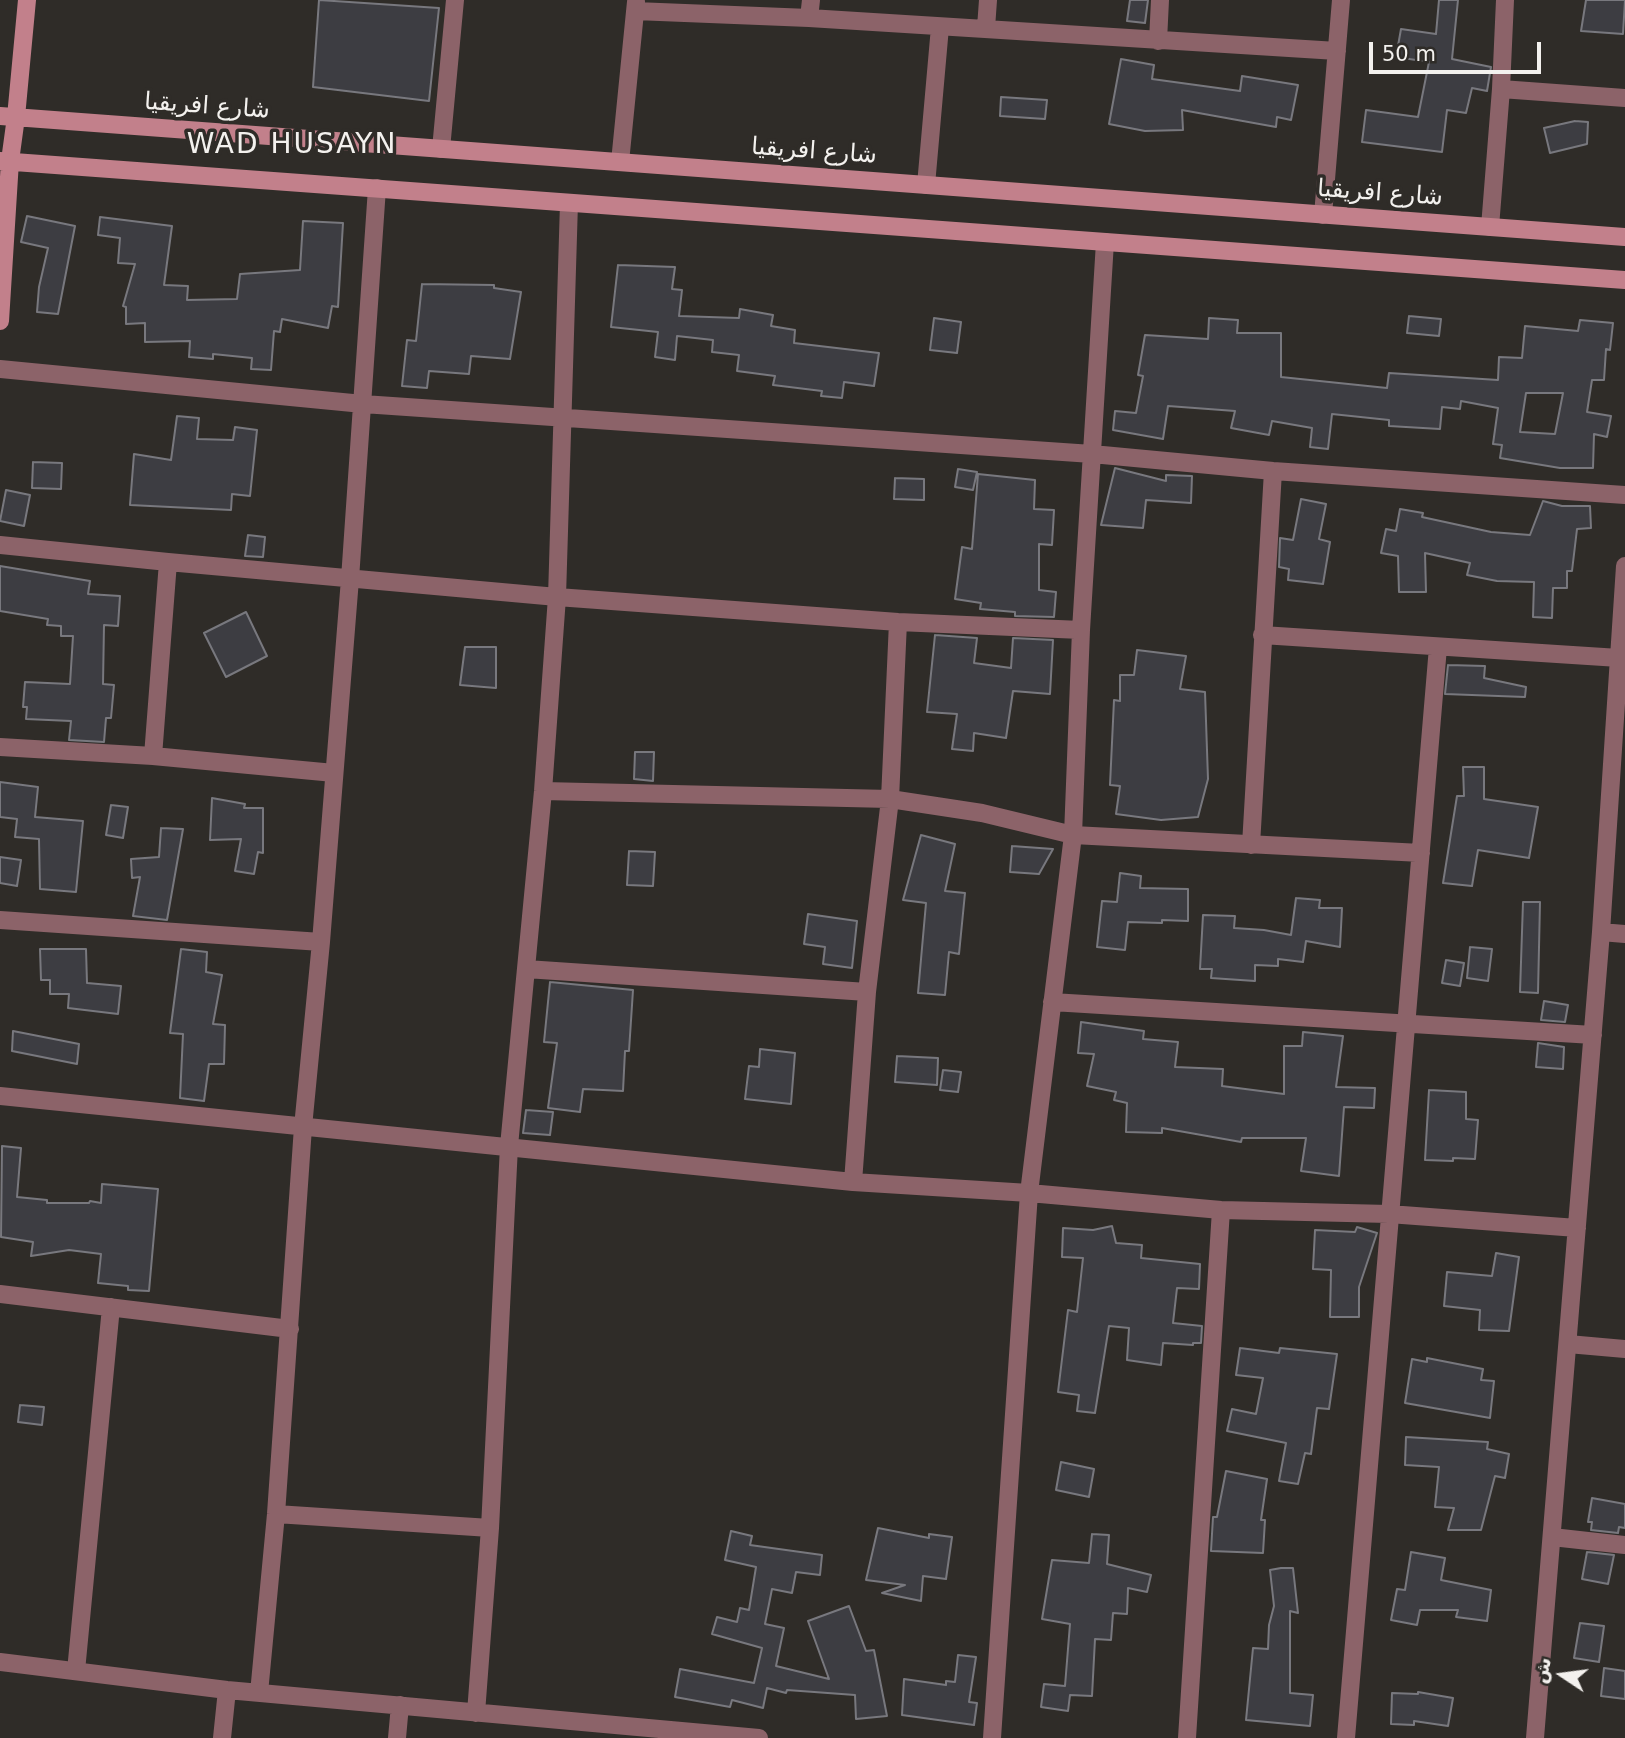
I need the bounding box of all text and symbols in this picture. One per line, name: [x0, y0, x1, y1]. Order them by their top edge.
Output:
scale bar: [1373, 28, 1544, 72]
text: 50 m: [1382, 42, 1436, 66]
street label: شارع افريقيا: [143, 88, 271, 126]
district label: WAD HUSAYN: [188, 129, 396, 163]
street label: شارع افريقيا: [750, 133, 878, 171]
street label: شارع افريقيا: [1316, 175, 1444, 213]
north arrow: [1527, 1640, 1597, 1710]
text: ش: [1528, 1655, 1555, 1686]

